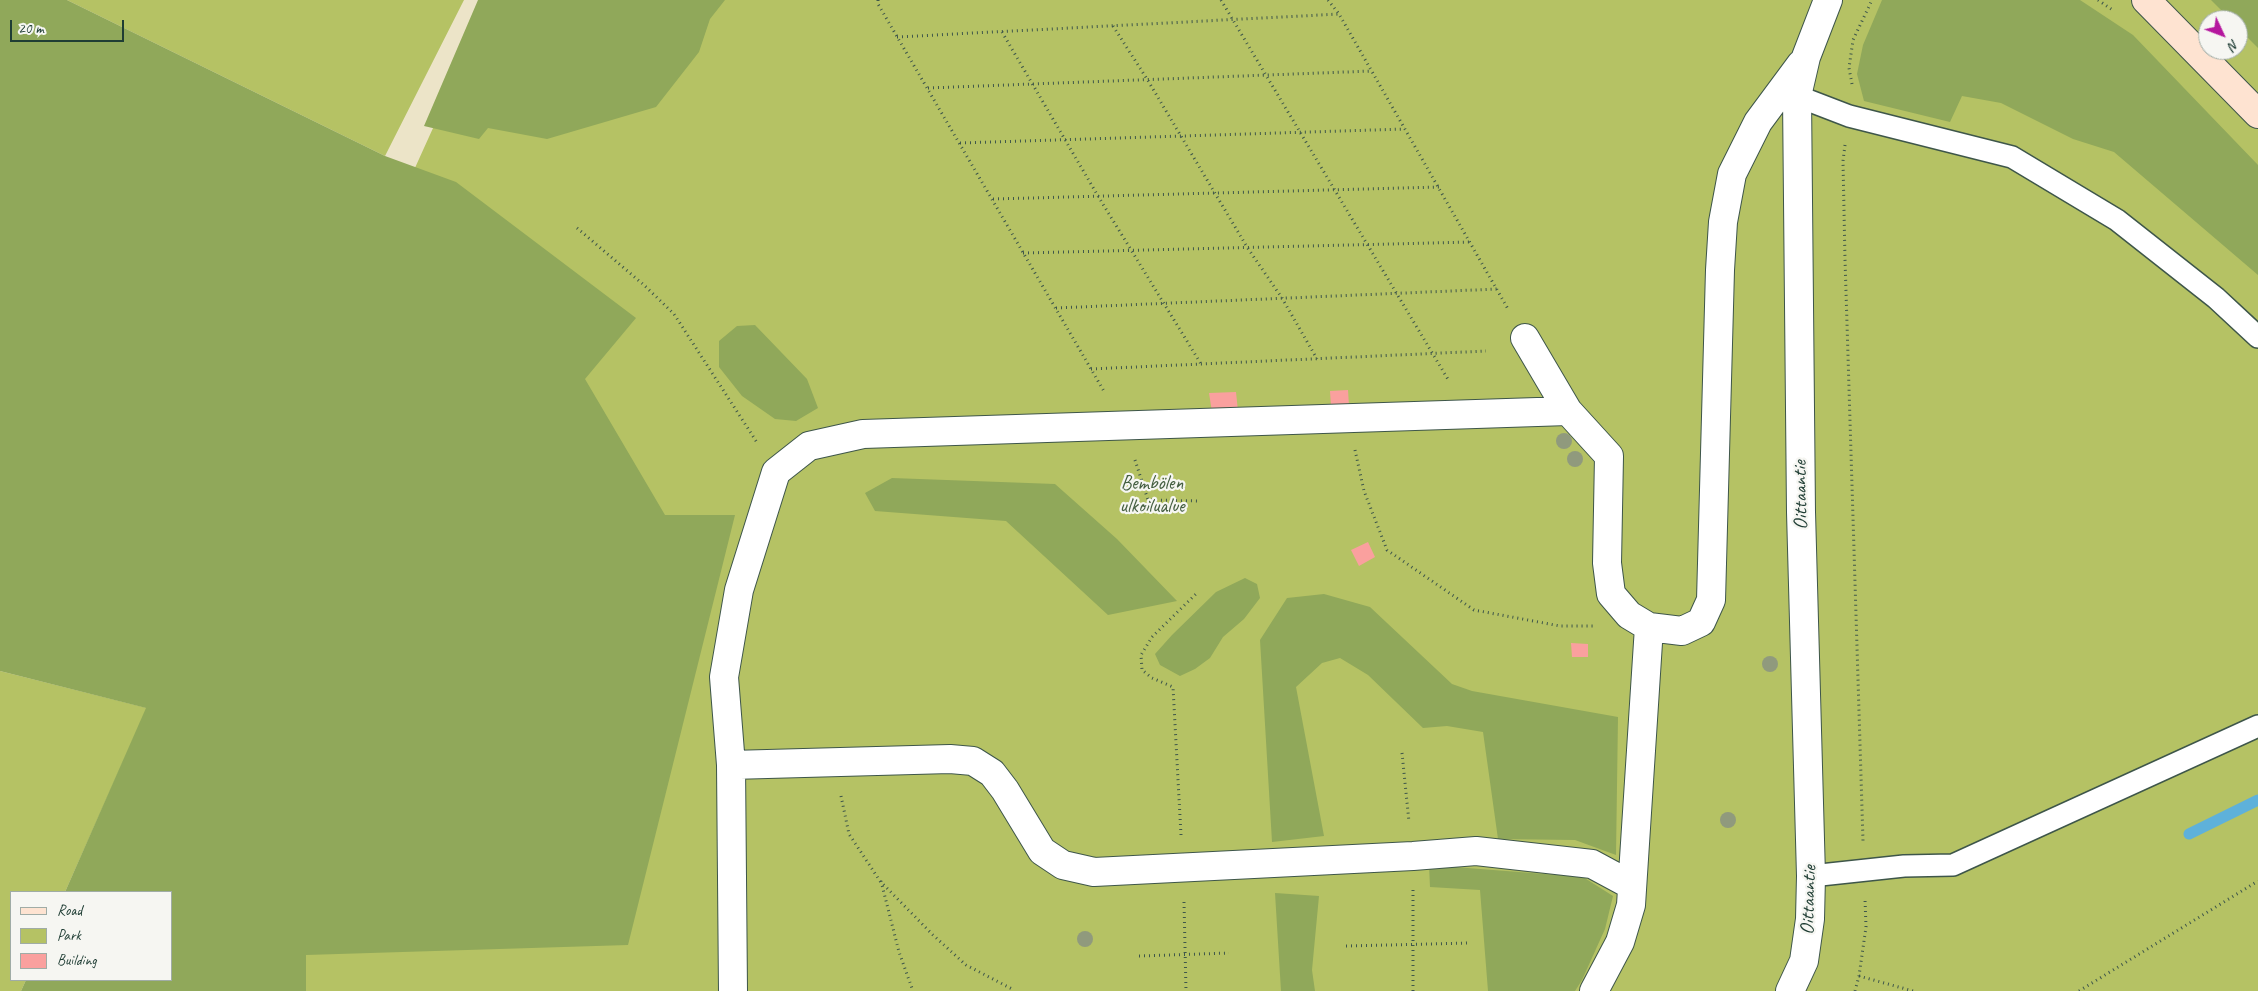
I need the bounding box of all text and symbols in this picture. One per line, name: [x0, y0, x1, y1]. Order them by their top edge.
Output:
scale bar: [12, 10, 126, 42]
north arrow: [2198, 10, 2248, 60]
text: 20 m: [18, 19, 44, 38]
text: N: [2224, 36, 2243, 54]
street label: Oittaantie: [1788, 460, 1814, 530]
park label: Bembölen ulkoilualue: [1119, 472, 1185, 519]
street label: Oittaantie: [1796, 865, 1822, 935]
legend: [10, 891, 172, 981]
text: Road: [57, 901, 82, 920]
text: Park: [57, 926, 81, 945]
text: Building: [57, 951, 96, 970]

